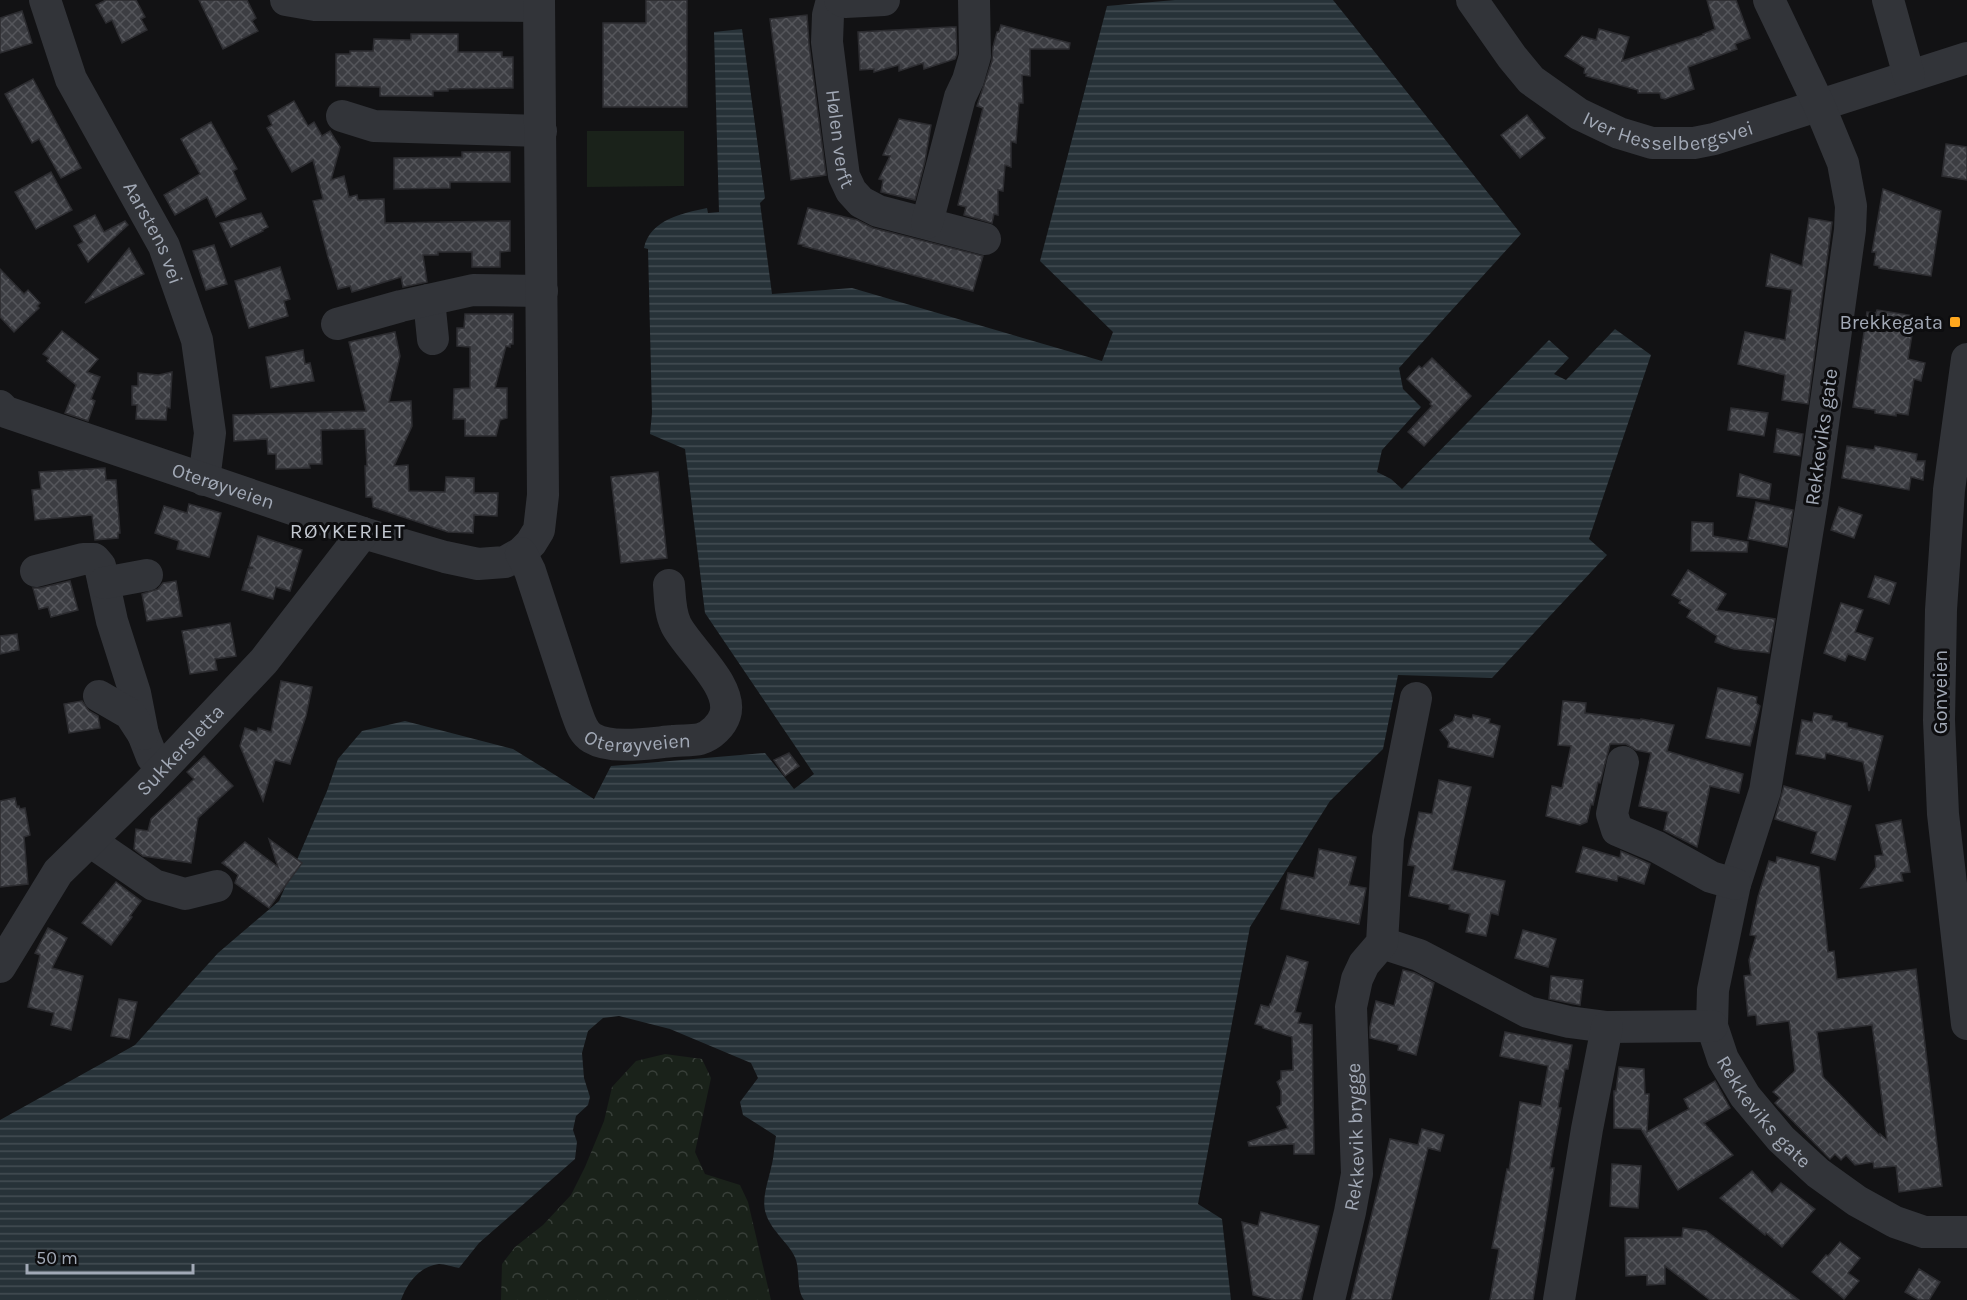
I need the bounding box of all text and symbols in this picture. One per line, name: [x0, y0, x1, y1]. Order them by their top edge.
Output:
street label: Hølen verft: [821, 88, 859, 192]
street label: Iver Hesselbergsvei: [1579, 107, 1756, 156]
street label: Aarstens vei: [118, 178, 187, 287]
place label: Brekkegata: [1839, 311, 1943, 334]
marker: Brekkegata: [1948, 315, 1962, 329]
street label: Rekkeviks gate: [1801, 367, 1842, 507]
street label: Oterøyveien: [169, 458, 278, 514]
district label: RØYKERIET: [290, 519, 406, 543]
street label: Gonveien: [1929, 650, 1952, 734]
street label: Sukkersletta: [132, 700, 229, 801]
street label: Oterøyveien: [580, 725, 691, 757]
street label: Rekkeviks gate: [1712, 1052, 1816, 1173]
street label: Rekkevik brygge: [1339, 1062, 1369, 1213]
scale bar: [27, 1237, 194, 1275]
text: 50 m: [36, 1247, 78, 1269]

